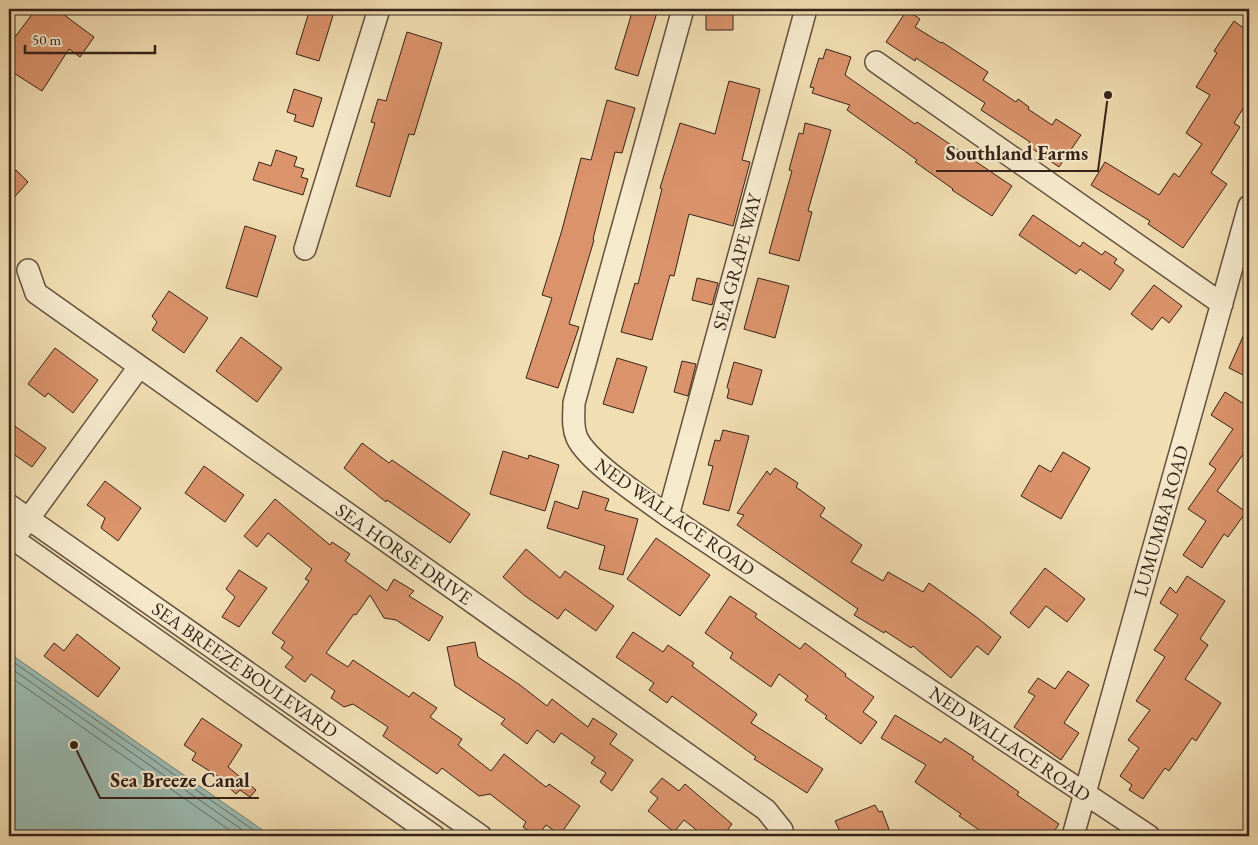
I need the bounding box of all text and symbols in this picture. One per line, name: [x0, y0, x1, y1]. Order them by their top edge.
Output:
scale bar: [25, 22, 155, 54]
text: 50 m: [32, 30, 61, 49]
callout: Southland Farms: [936, 136, 1098, 171]
text: Southland Farms: [946, 140, 1088, 166]
street label: SEA GRAPE WAY: [707, 190, 768, 333]
street label: LUMUMBA ROAD: [1127, 442, 1195, 600]
street label: NED WALLACE ROAD: [590, 452, 760, 582]
street label: SEA HORSE DRIVE: [331, 498, 477, 611]
street label: SEA BREEZE BOULEVARD: [147, 596, 343, 744]
street label: NED WALLACE ROAD: [924, 681, 1096, 807]
callout: Sea Breeze Canal: [100, 763, 259, 798]
text: Sea Breeze Canal: [110, 767, 250, 793]

